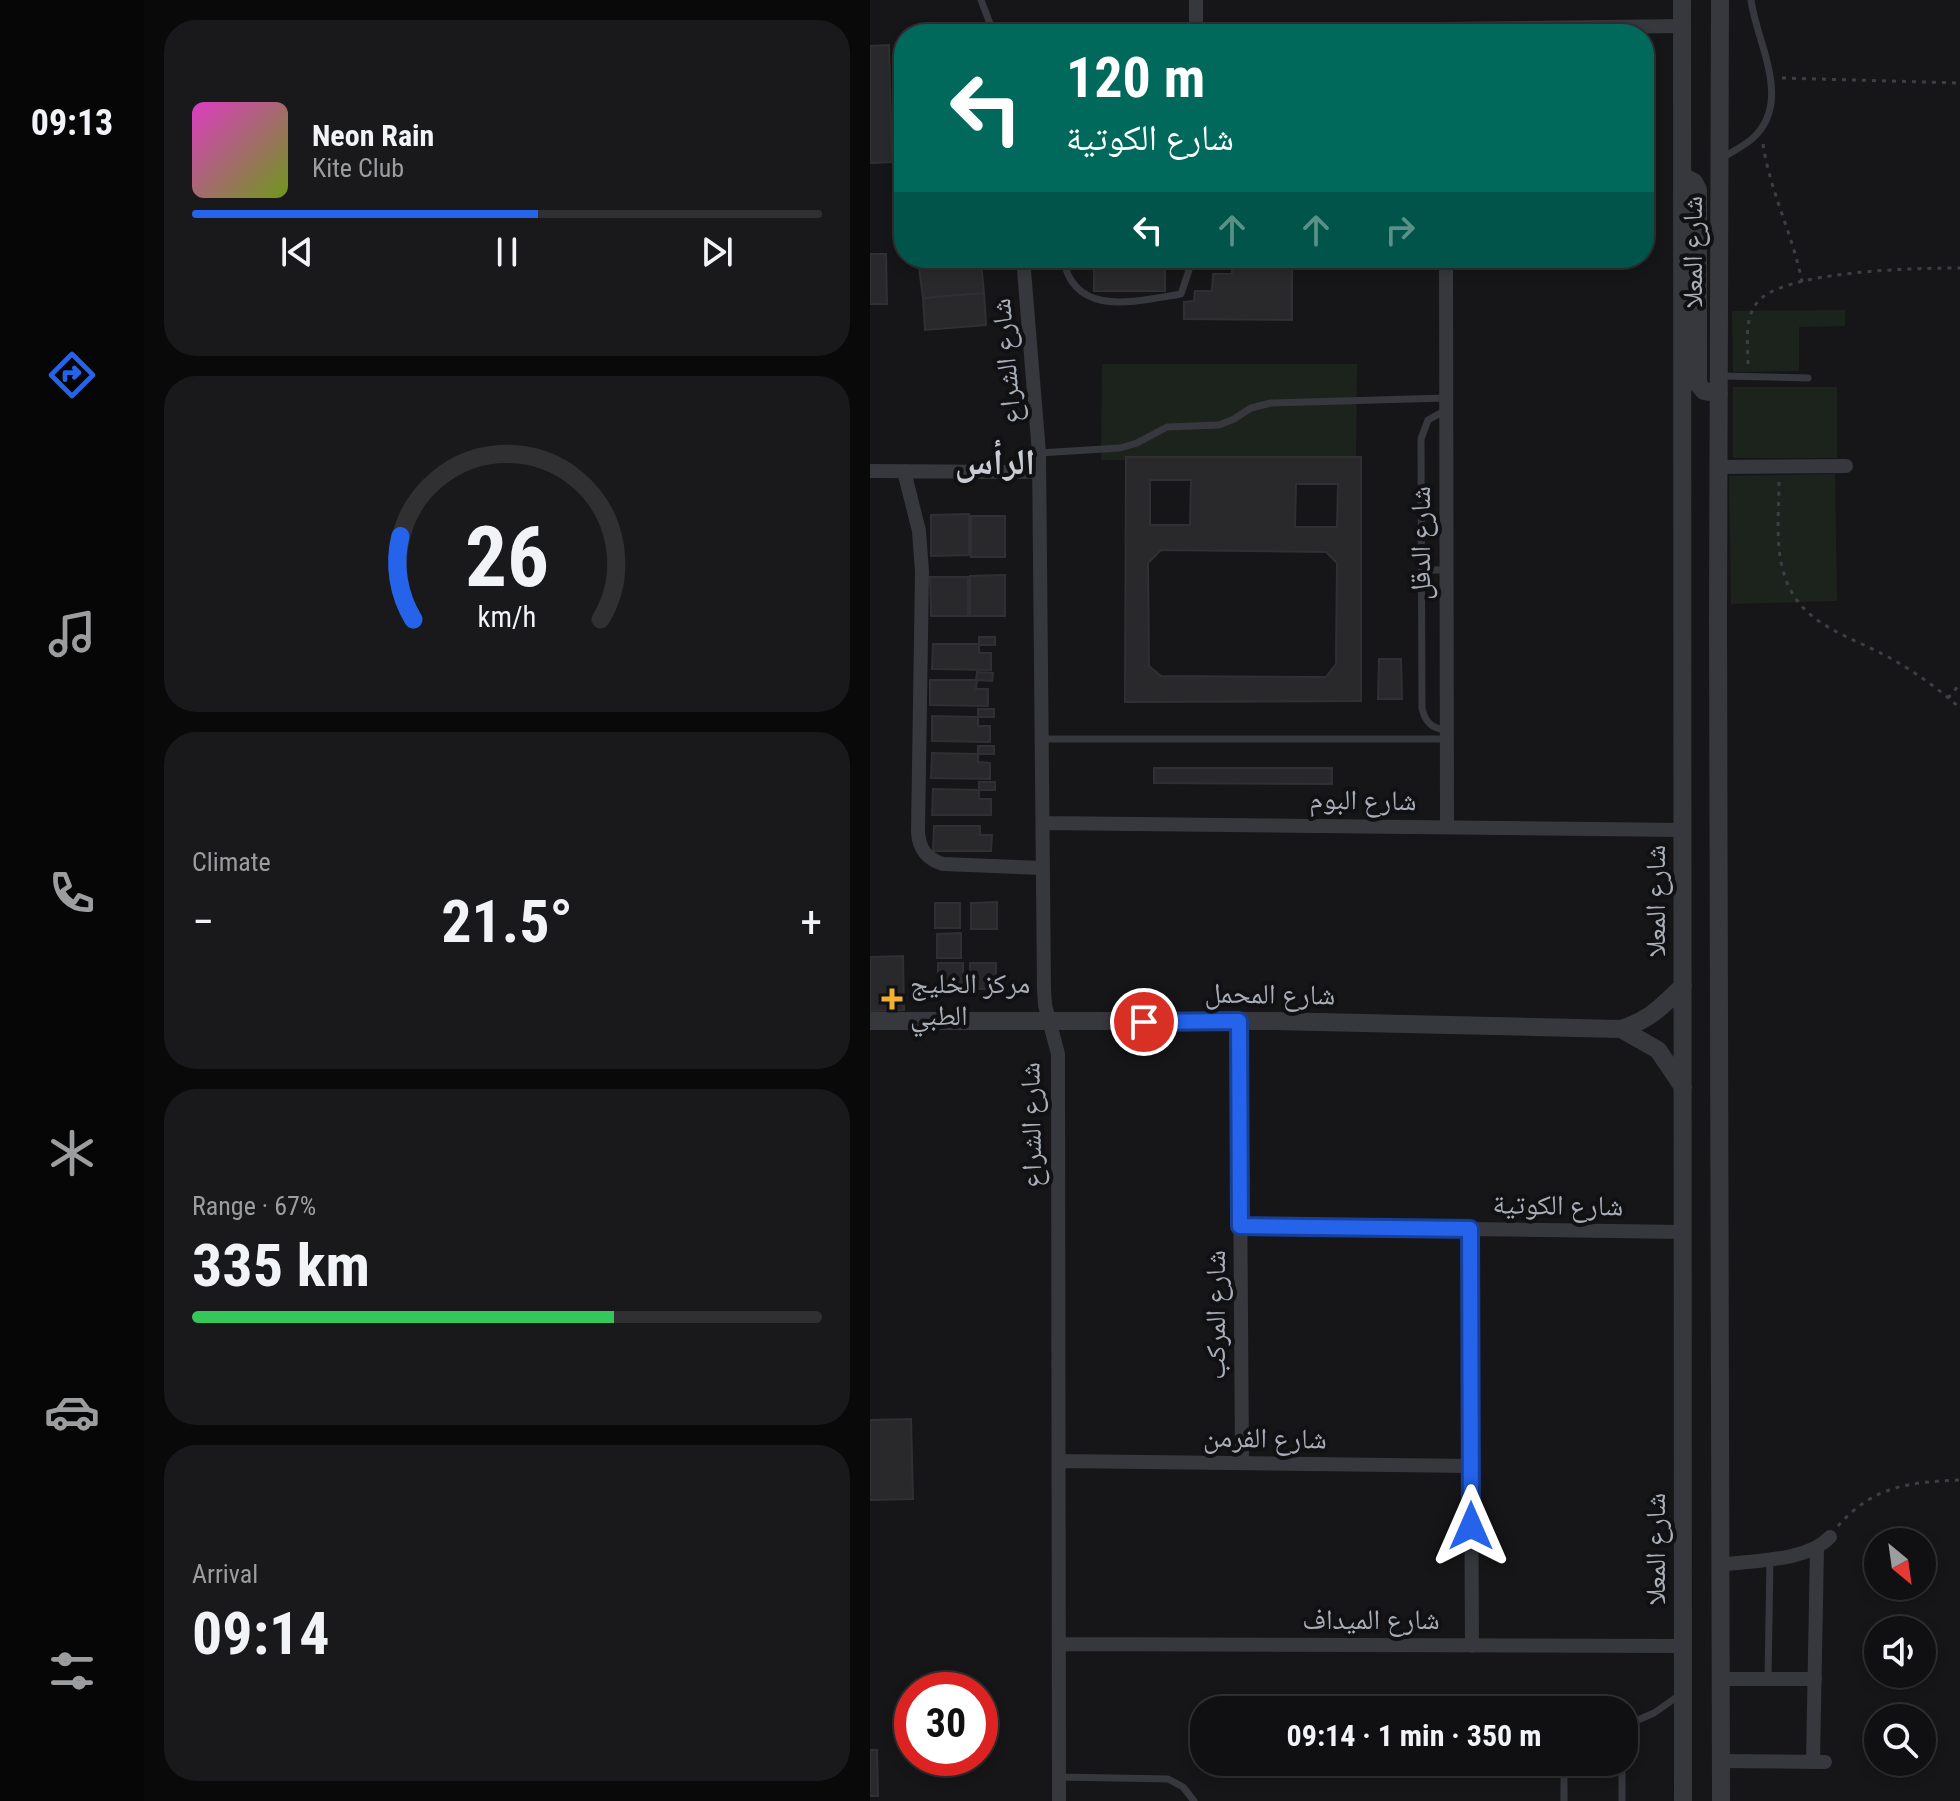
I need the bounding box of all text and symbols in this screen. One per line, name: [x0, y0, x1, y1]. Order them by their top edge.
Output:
text: 120 m: [1066, 45, 1205, 111]
icon: left: [934, 56, 1038, 160]
text: 09:13: [31, 102, 113, 144]
text: شارع الكوتية: [1066, 117, 1234, 159]
text: Neon Rain: [312, 118, 434, 153]
text: Kite Club: [312, 153, 404, 183]
street label: شارع المعلا: [1676, 196, 1710, 308]
icon: left: [1126, 208, 1170, 252]
icon: ahead: [1210, 208, 1254, 252]
icon: ahead: [1294, 208, 1338, 252]
icon: right: [1378, 208, 1422, 252]
icon: previous: [275, 230, 319, 274]
icon: pause: [485, 230, 529, 274]
icon: next: [695, 230, 739, 274]
street label: شارع الشراع: [984, 297, 1029, 425]
icon: directions: [44, 347, 100, 403]
district label: الرأس: [955, 439, 1035, 483]
street label: شارع الدقل: [1404, 486, 1438, 600]
text: 26: [465, 509, 549, 606]
text: km/h: [478, 600, 536, 634]
icon: music: [44, 606, 100, 662]
street label: شارع البوم: [1309, 783, 1417, 819]
street label: شارع المعلا: [1639, 845, 1673, 957]
text: Climate: [192, 847, 271, 877]
icon: phone: [44, 865, 100, 921]
text: 21.5°: [441, 886, 573, 957]
text: −: [192, 896, 214, 948]
text: +: [800, 896, 822, 948]
place label: مركز الخليج الطبي: [910, 967, 1030, 1038]
street label: شارع المحمل: [1204, 976, 1336, 1013]
marker: مركز الخليج الطبي: [881, 988, 903, 1010]
pin: [1110, 988, 1178, 1056]
icon: arrive: [1122, 1000, 1166, 1044]
street label: شارع الشراع: [1013, 1062, 1050, 1188]
icon: climate: [44, 1125, 100, 1181]
street label: شارع الكوتية: [1492, 1187, 1624, 1224]
text: Range · 67%: [192, 1191, 316, 1221]
text: 335 km: [192, 1230, 370, 1301]
street label: شارع المركب: [1199, 1250, 1233, 1380]
icon: car: [44, 1384, 100, 1440]
street label: شارع الفرمن: [1203, 1420, 1327, 1457]
position arrow: [1429, 1484, 1513, 1568]
street label: شارع المعلا: [1639, 1493, 1673, 1605]
north arrow: [1864, 1528, 1936, 1600]
map controls: [1864, 1528, 1936, 1776]
text: Arrival: [192, 1559, 258, 1589]
text: 09:14: [192, 1598, 330, 1669]
street label: شارع الميداف: [1302, 1603, 1440, 1637]
button: sound: [1864, 1616, 1936, 1688]
icon: filters: [44, 1643, 100, 1699]
speed limit sign: 30: [894, 1672, 998, 1776]
button: search: [1864, 1704, 1936, 1776]
text: 09:14 · 1 min · 350 m: [1287, 1718, 1541, 1753]

